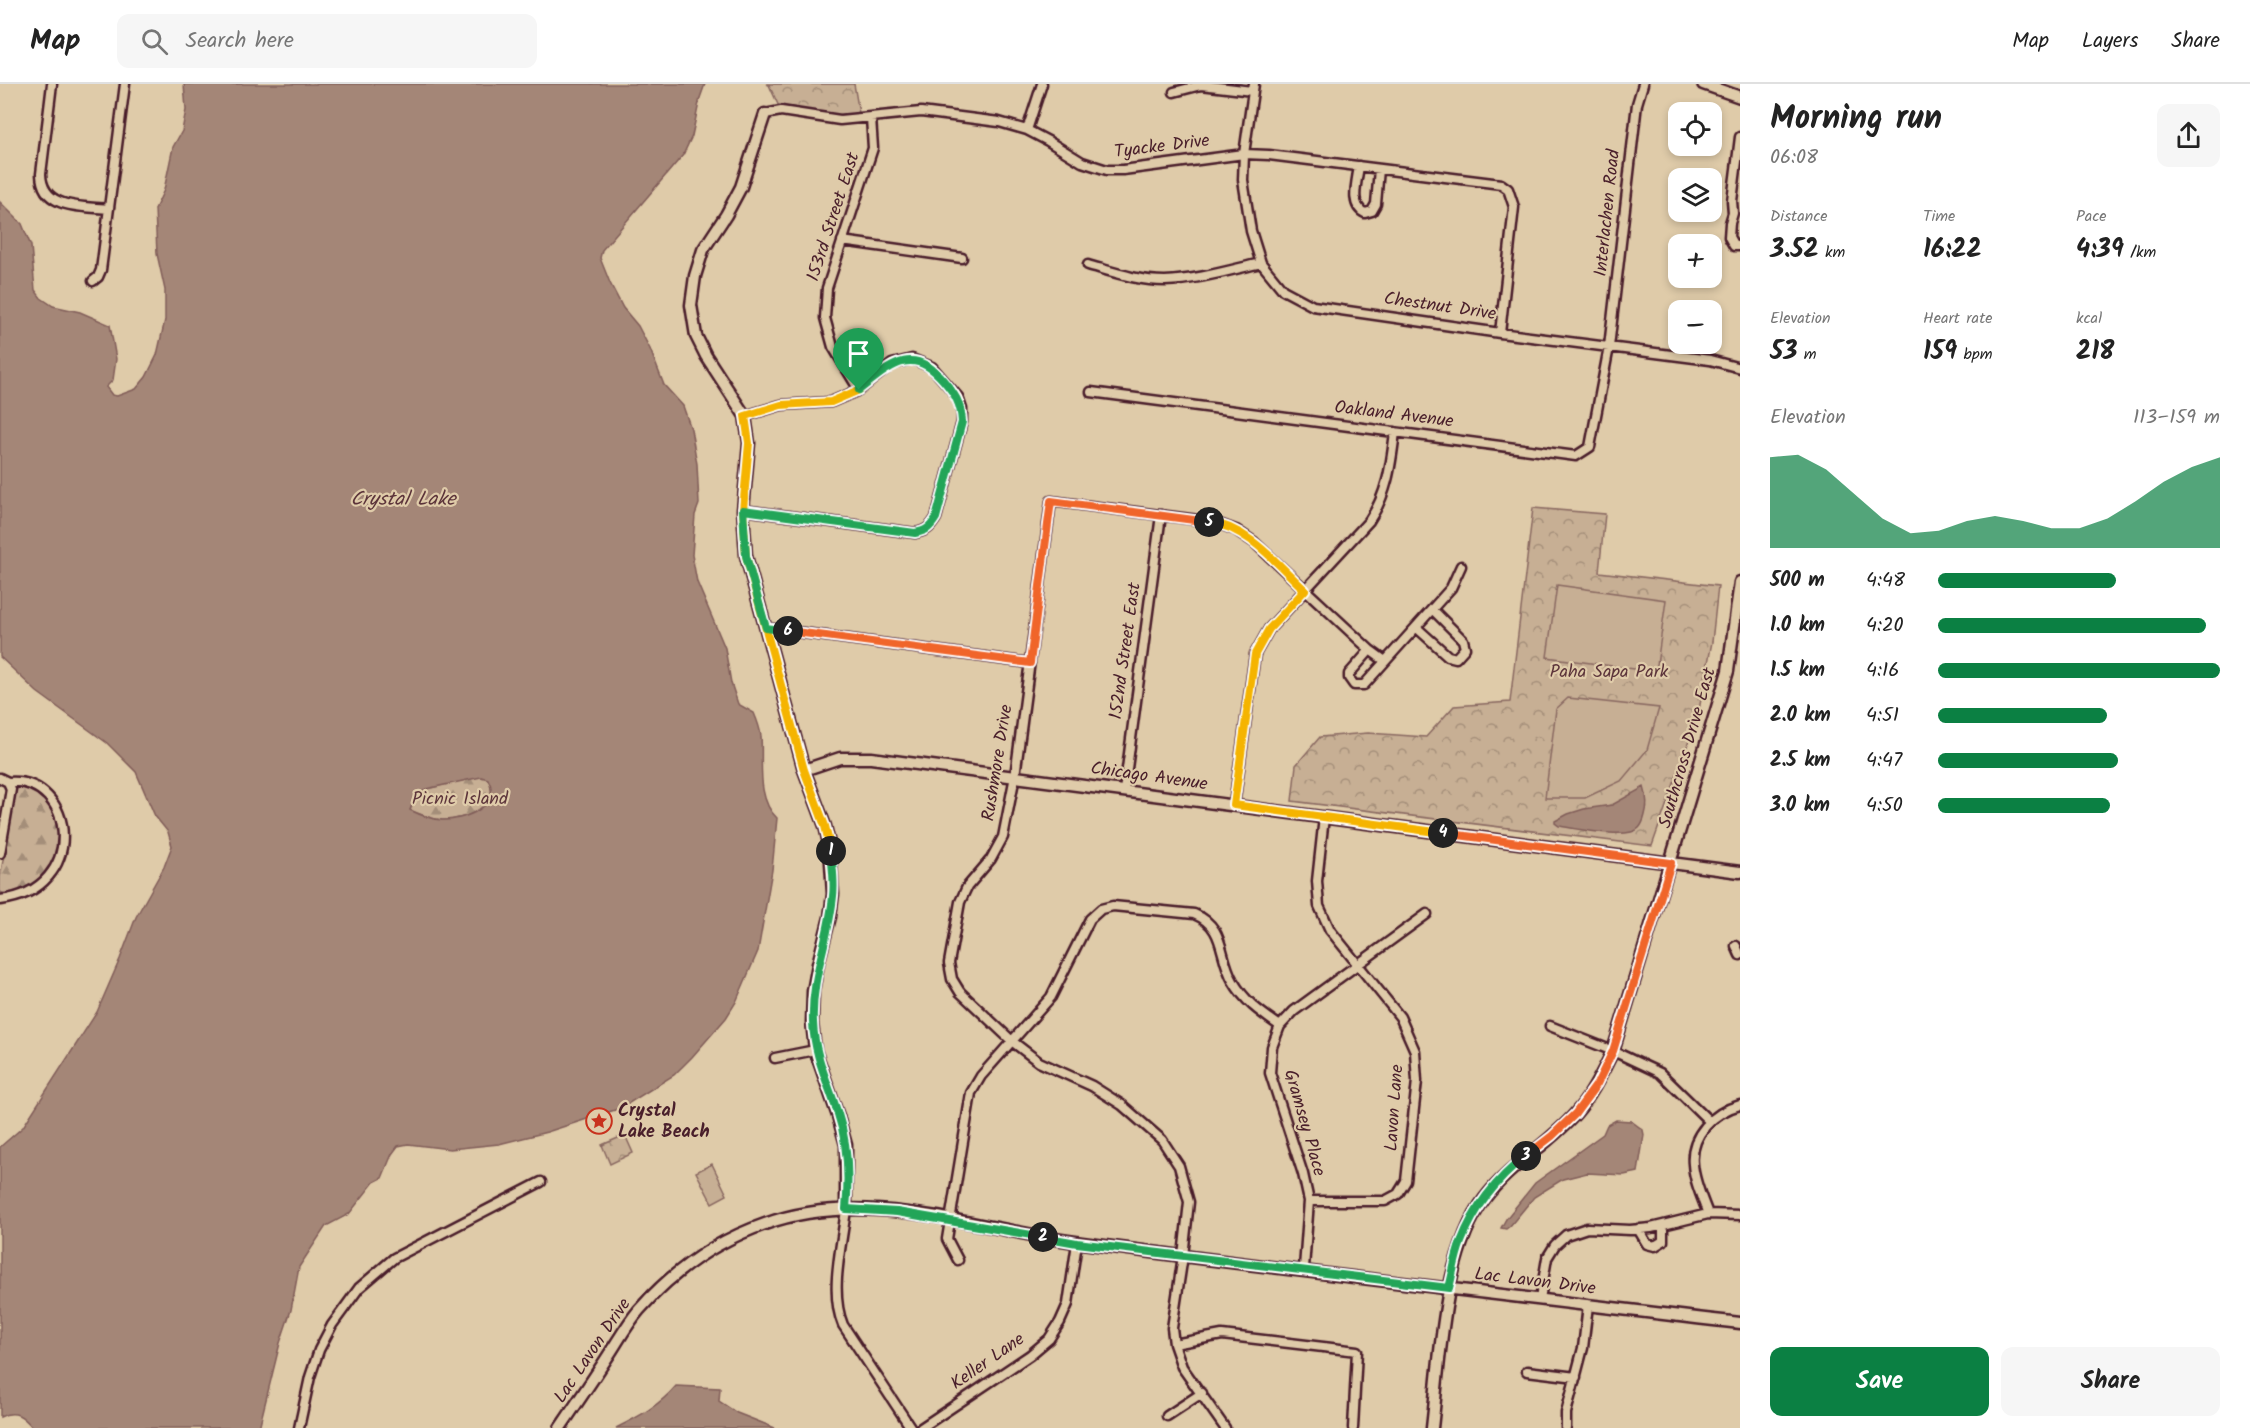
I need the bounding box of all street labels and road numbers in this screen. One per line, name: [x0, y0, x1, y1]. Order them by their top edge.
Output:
street label: Tyacke Drive: [1113, 127, 1211, 167]
street label: Interlachen Road: [1587, 147, 1629, 278]
street label: 153rd Street East: [799, 148, 869, 285]
street label: Chestnut Drive: [1382, 285, 1498, 329]
street label: Oakland Avenue: [1333, 393, 1455, 437]
street label: 152nd Street East: [1102, 580, 1150, 721]
street label: Southcross Drive East: [1651, 663, 1725, 832]
street label: Rushmore Drive: [974, 703, 1022, 823]
street label: Chicago Avenue: [1089, 754, 1209, 800]
street label: Lavon Lane: [1378, 1064, 1412, 1152]
street label: Gramsey Place: [1275, 1066, 1333, 1180]
street label: Lac Lavon Drive: [1473, 1260, 1597, 1304]
street label: Lac Lavon Drive: [547, 1292, 639, 1410]
street label: Keller Lane: [945, 1326, 1031, 1398]

